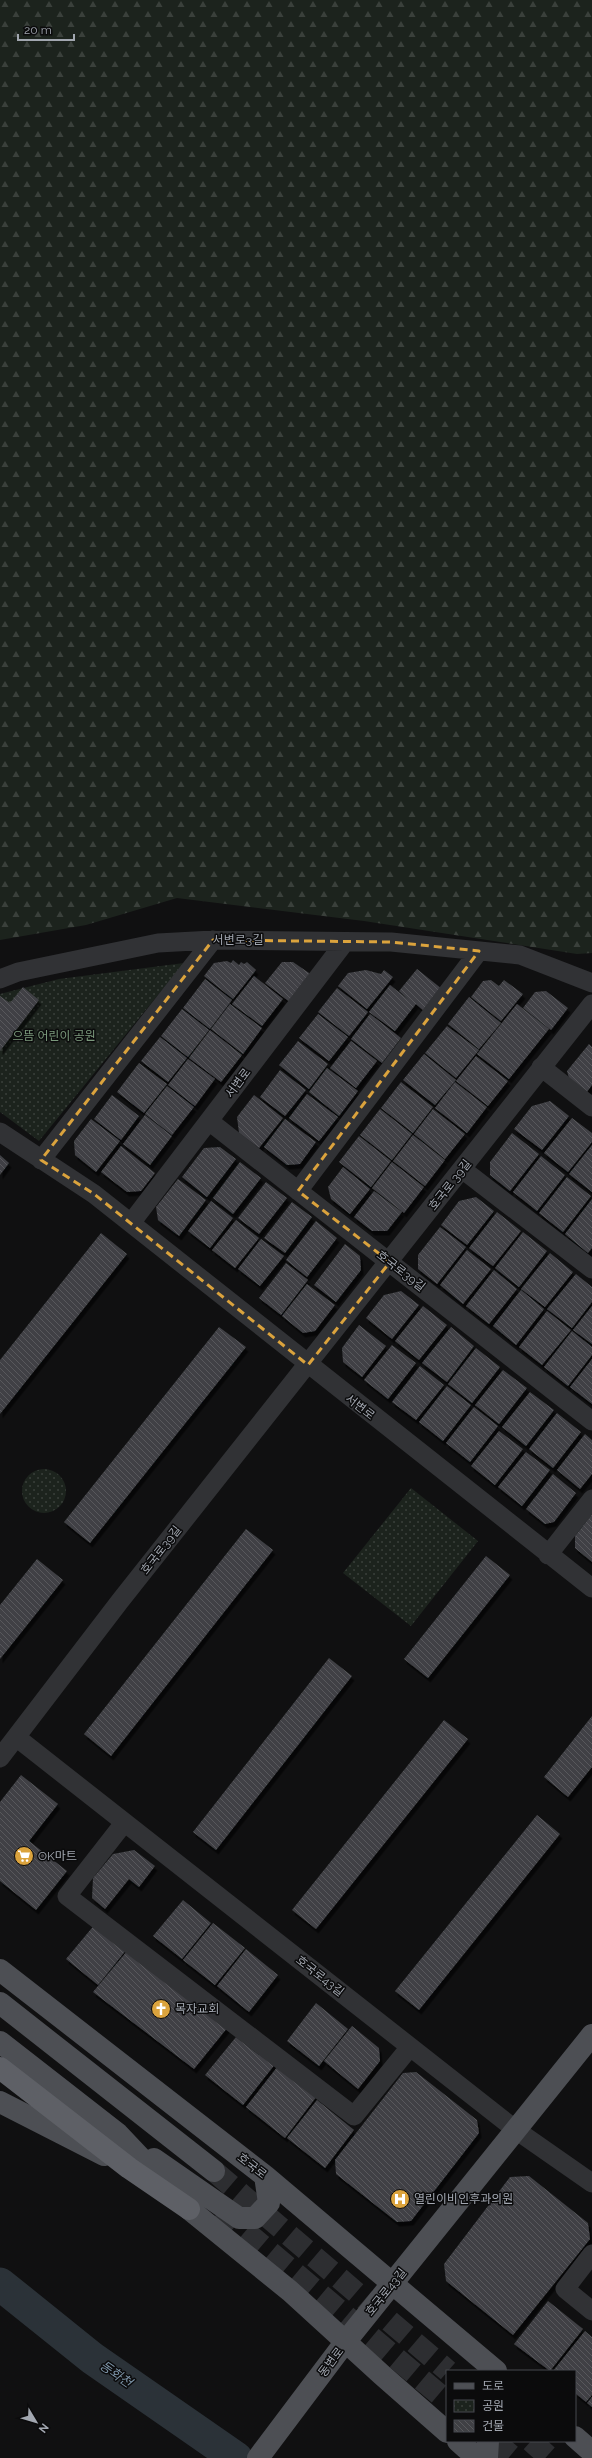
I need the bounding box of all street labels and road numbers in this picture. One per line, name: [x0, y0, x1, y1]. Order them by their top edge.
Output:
street label: 서변로3길: [213, 933, 263, 947]
street label: 서변로: [222, 1066, 254, 1100]
street label: 호국로 39길: [426, 1157, 474, 1213]
street label: 호국로39길: [374, 1248, 428, 1294]
street label: 서변로: [343, 1391, 377, 1423]
street label: 호국로39길: [138, 1523, 184, 1577]
street label: 호국로43길: [293, 1953, 347, 1999]
street label: 호국로: [235, 2150, 269, 2182]
street label: 호국로43길: [363, 2265, 409, 2319]
street label: 동변로: [315, 2345, 347, 2379]

